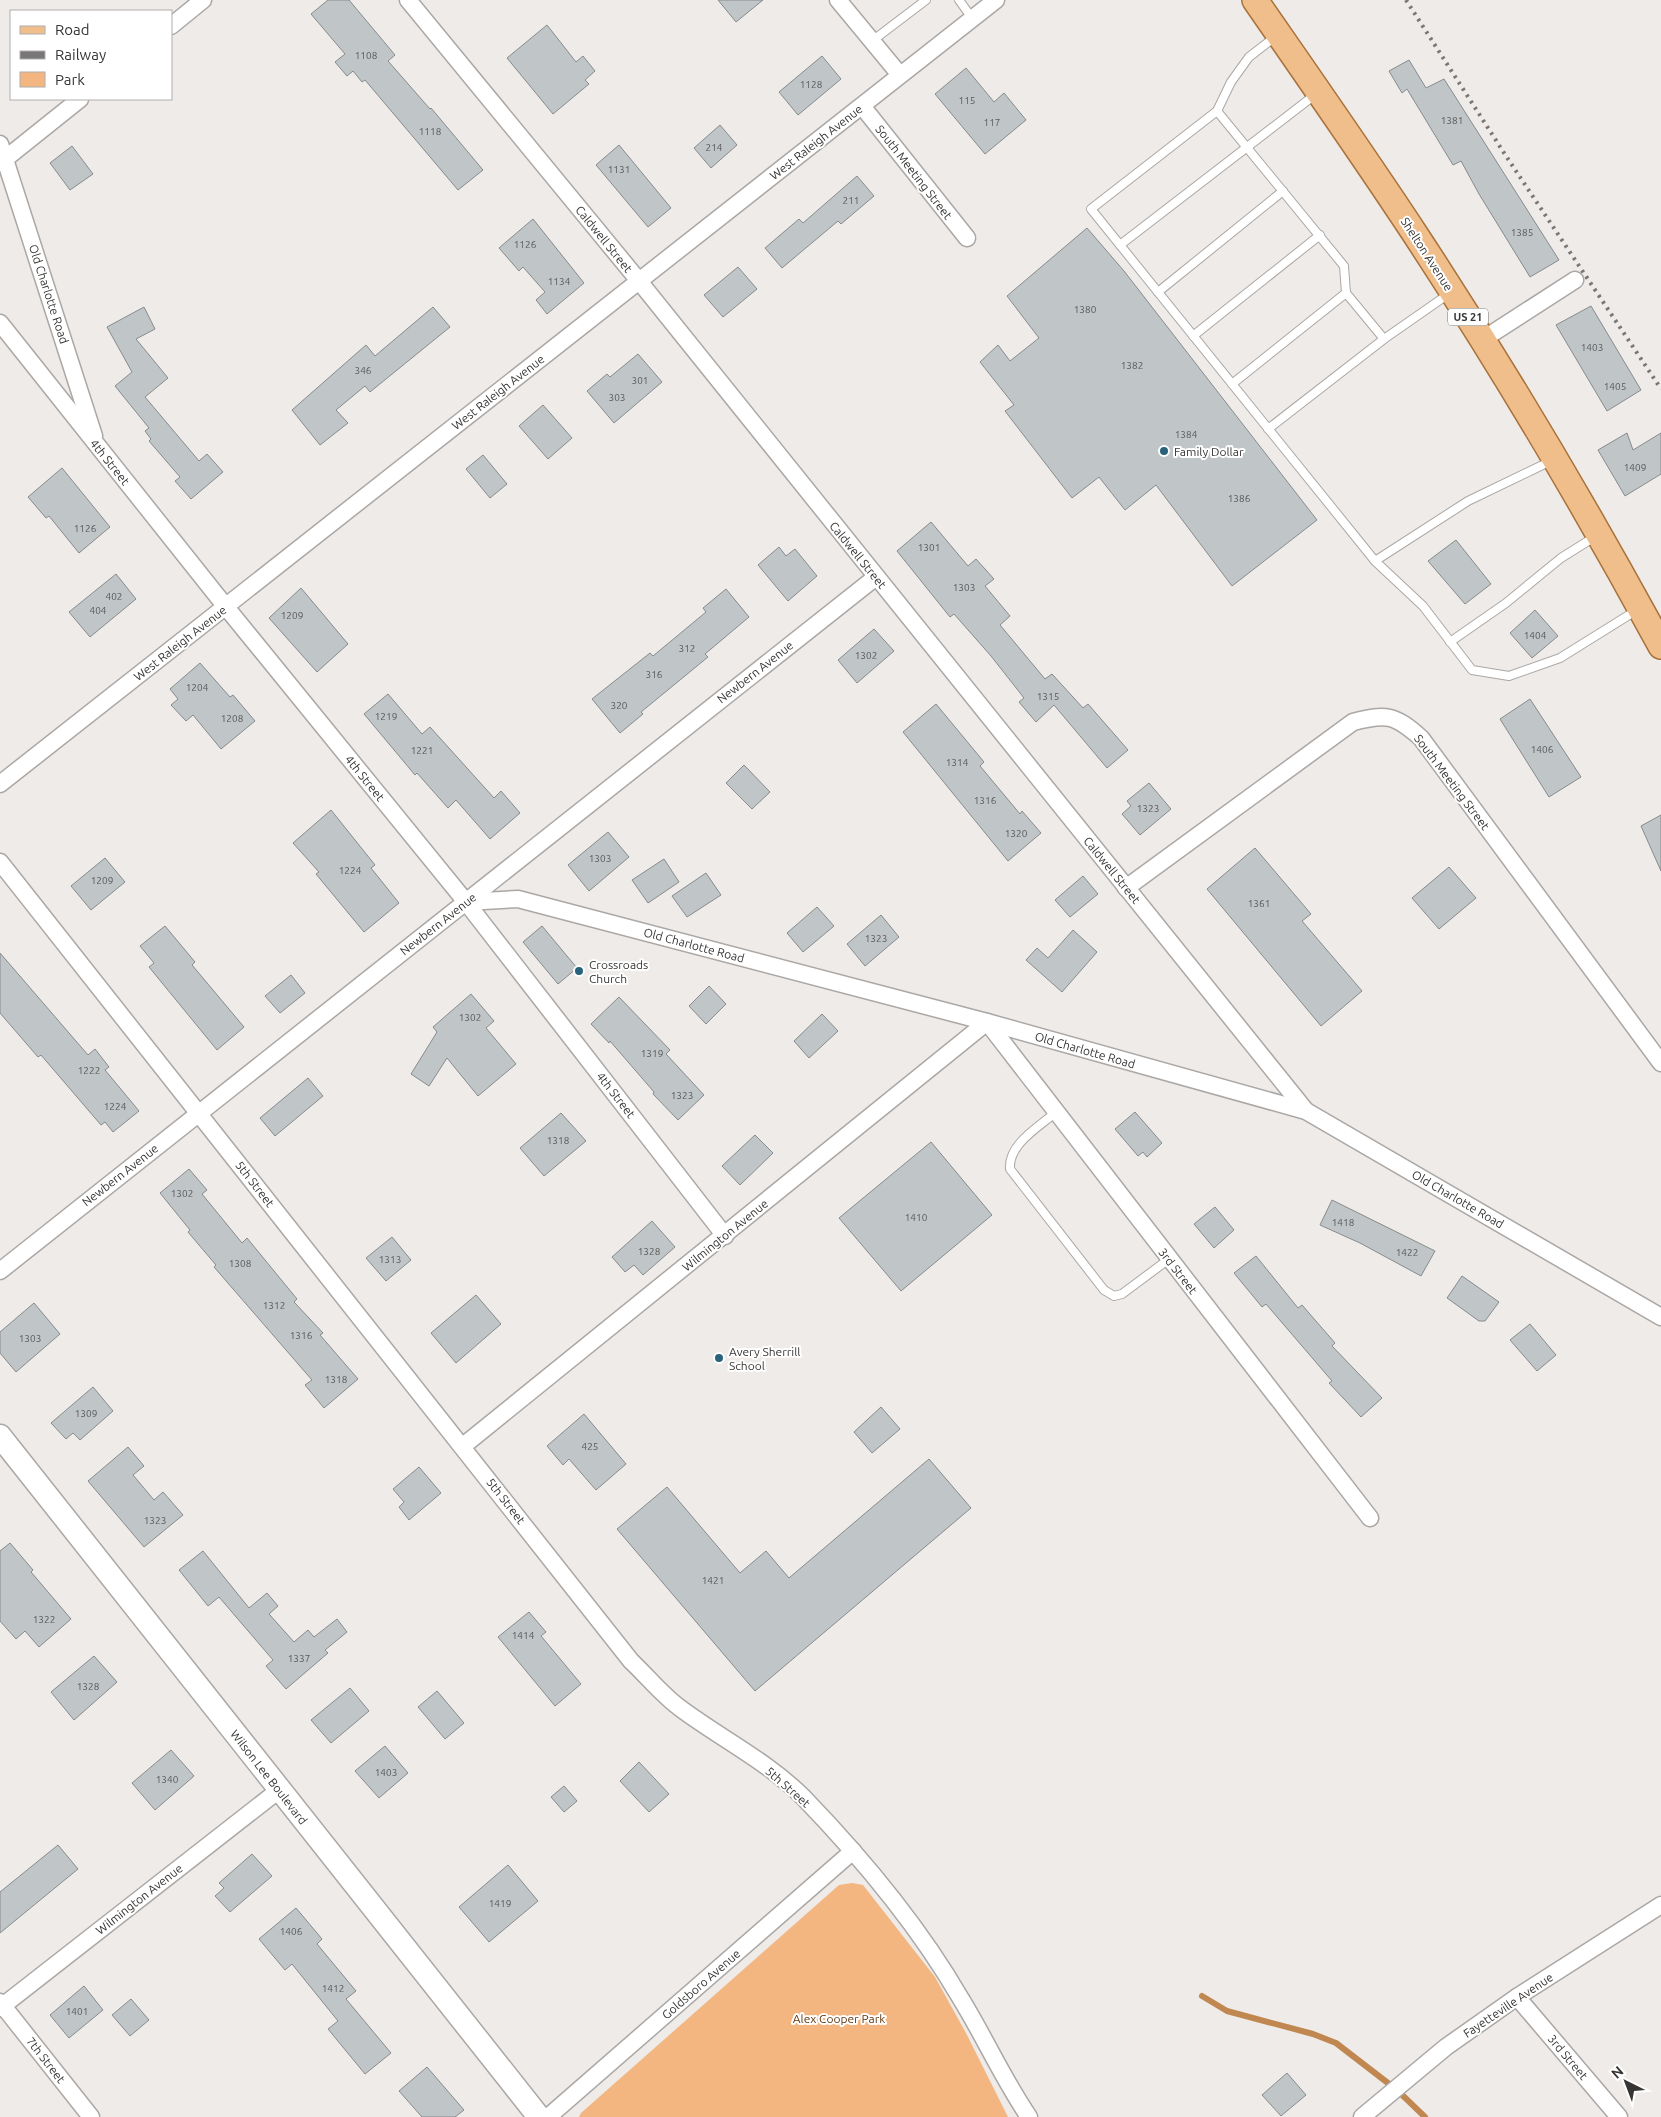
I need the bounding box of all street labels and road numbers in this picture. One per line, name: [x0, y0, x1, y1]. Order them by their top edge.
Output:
street label: West Raleigh Avenue: [767, 102, 865, 182]
street label: South Meeting Street: [873, 122, 955, 222]
street label: Caldwell Street: [573, 203, 635, 275]
street label: Shelton Avenue: [1398, 215, 1456, 293]
street label: Old Charlotte Road: [27, 243, 71, 345]
road number: US 21: [1448, 308, 1488, 326]
street label: West Raleigh Avenue: [449, 352, 547, 432]
street label: 4th Street: [88, 437, 132, 488]
street label: Caldwell Street: [827, 519, 889, 591]
street label: West Raleigh Avenue: [131, 603, 229, 683]
street label: Newbern Avenue: [714, 638, 796, 706]
street label: South Meeting Street: [1412, 732, 1492, 832]
street label: 4th Street: [343, 753, 387, 804]
street label: Caldwell Street: [1081, 834, 1143, 906]
street label: Newbern Avenue: [397, 890, 479, 958]
street label: Old Charlotte Road: [642, 925, 746, 965]
street label: Old Charlotte Road: [1033, 1029, 1137, 1071]
street label: 4th Street: [594, 1069, 638, 1121]
street label: Newbern Avenue: [79, 1141, 161, 1209]
street label: 5th Street: [233, 1158, 277, 1210]
street label: Old Charlotte Road: [1410, 1167, 1506, 1231]
street label: Wilmington Avenue: [680, 1197, 770, 1273]
street label: 3rd Street: [1156, 1245, 1200, 1297]
street label: 5th Street: [484, 1475, 528, 1527]
street label: Wilson Lee Boulevard: [228, 1727, 310, 1827]
street label: 5th Street: [763, 1764, 813, 1810]
street label: Wilmington Avenue: [93, 1861, 185, 1937]
street label: Goldsboro Avenue: [659, 1947, 743, 2021]
street label: Fayetteville Avenue: [1461, 1970, 1555, 2040]
street label: 3rd Street: [1545, 2032, 1591, 2082]
street label: 7th Street: [24, 2034, 68, 2086]

